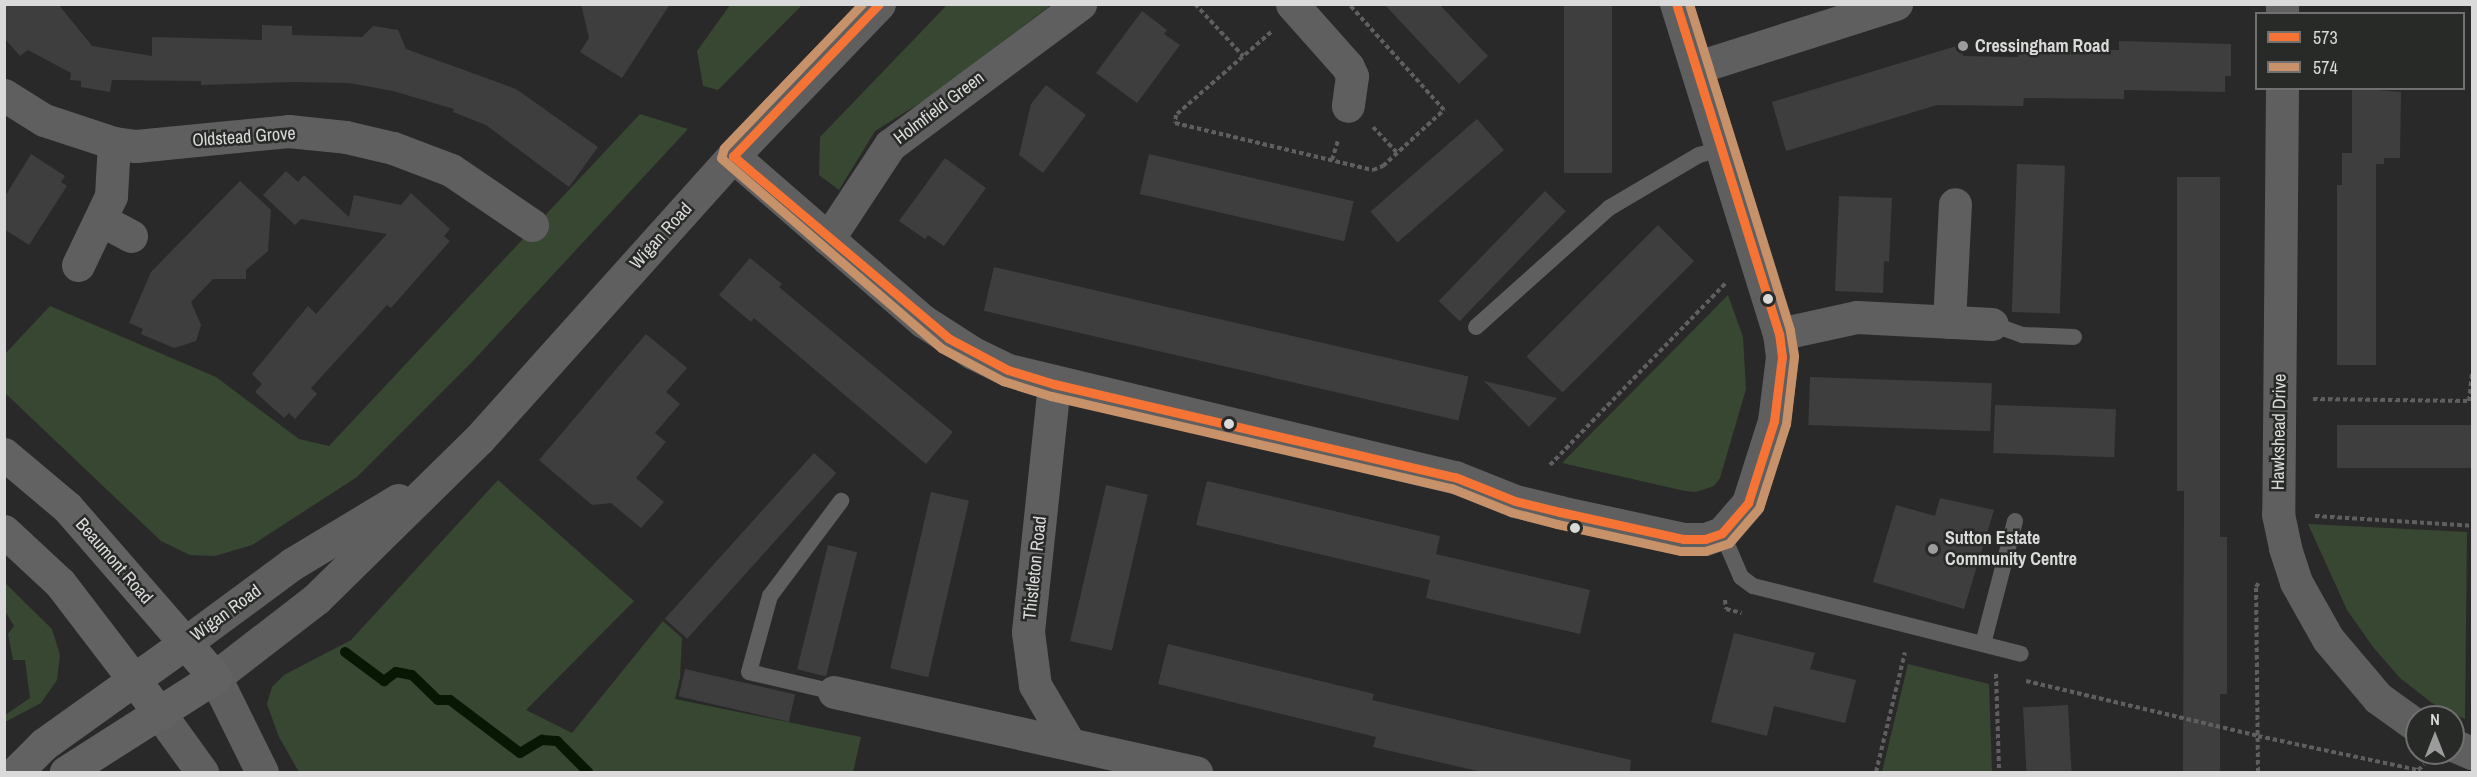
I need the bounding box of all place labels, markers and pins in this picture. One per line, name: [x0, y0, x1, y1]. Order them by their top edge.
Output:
place label: Cressingham Road: [1975, 35, 2110, 57]
marker: Cressingham Road: [1956, 39, 1970, 53]
unlabelled marker: [1762, 293, 1774, 305]
unlabelled marker: [1223, 418, 1235, 430]
unlabelled marker: [1569, 522, 1581, 534]
place label: Sutton Estate Community Centre: [1945, 528, 2077, 570]
marker: Sutton Estate Community Centre: [1926, 542, 1940, 556]

